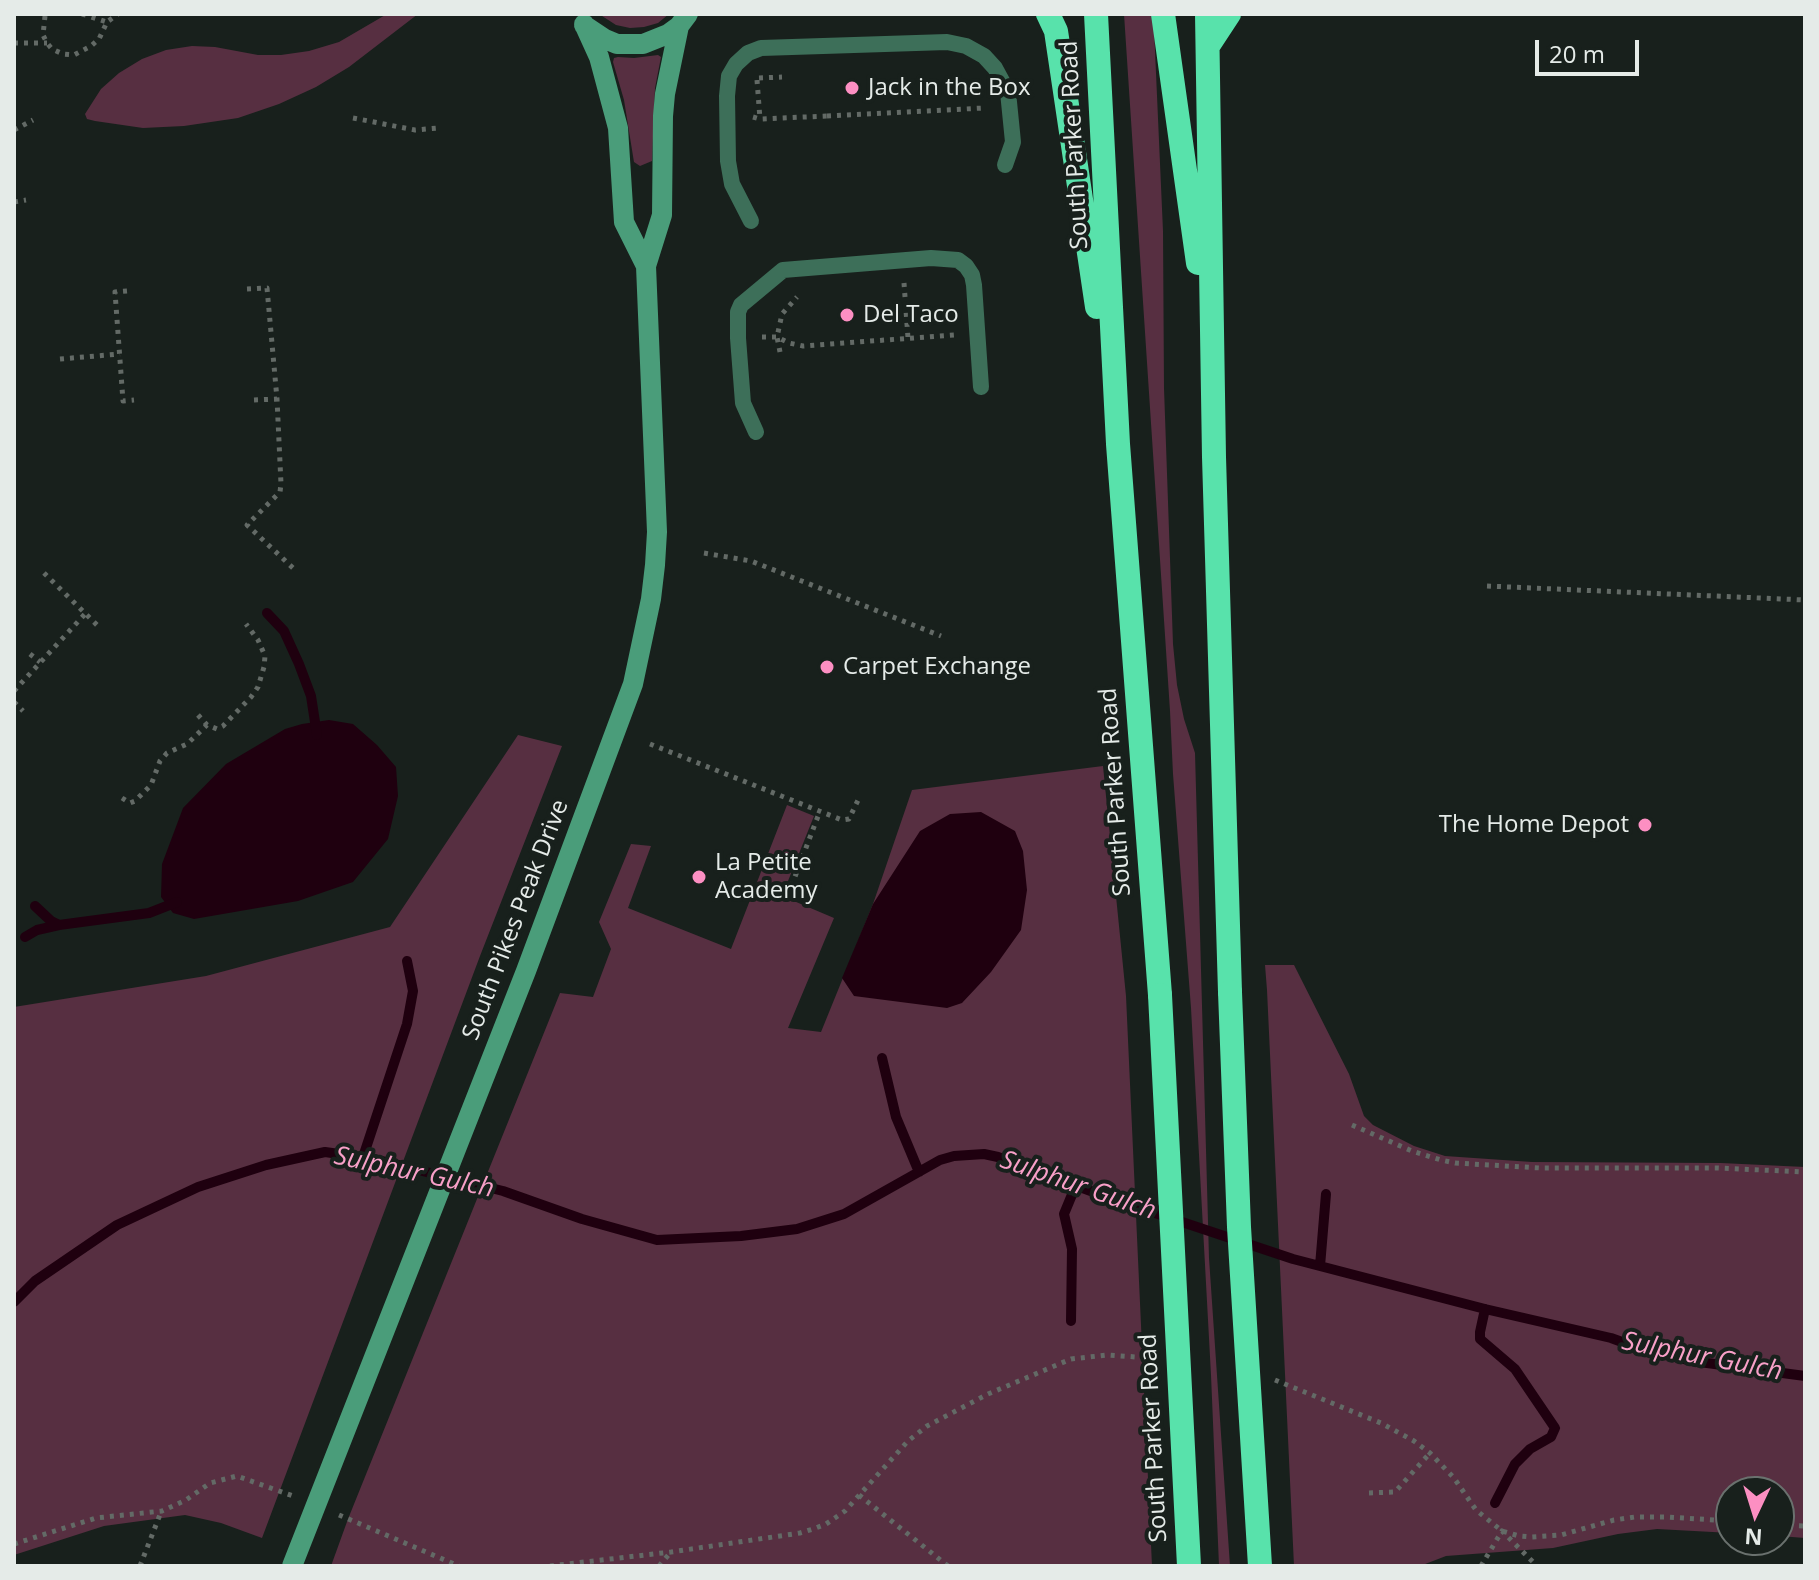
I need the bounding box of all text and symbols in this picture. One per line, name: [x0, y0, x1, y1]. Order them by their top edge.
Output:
scale bar: [1539, 24, 1643, 74]
text: 20 m: [1549, 37, 1605, 70]
street label: South Parker Road: [1055, 40, 1095, 250]
place label: Jack in the Box: [868, 74, 1031, 102]
marker: Jack in the Box: [843, 79, 861, 97]
place label: Del Taco: [863, 301, 959, 329]
marker: Del Taco: [838, 306, 856, 324]
place label: Carpet Exchange: [843, 653, 1031, 681]
marker: Carpet Exchange: [818, 658, 836, 676]
street label: South Parker Road: [1094, 687, 1138, 897]
street label: South Pikes Peak Drive: [457, 796, 575, 1044]
place label: The Home Depot: [1439, 811, 1629, 839]
marker: The Home Depot: [1636, 816, 1654, 834]
place label: La Petite Academy: [715, 849, 817, 905]
marker: La Petite Academy: [690, 868, 708, 886]
water label: Sulphur Gulch: [331, 1141, 497, 1205]
water label: Sulphur Gulch: [996, 1145, 1160, 1227]
water label: Sulphur Gulch: [1619, 1326, 1785, 1388]
street label: South Parker Road: [1134, 1333, 1174, 1543]
north arrow: [1715, 1476, 1795, 1556]
text: N: [1744, 1522, 1763, 1554]

